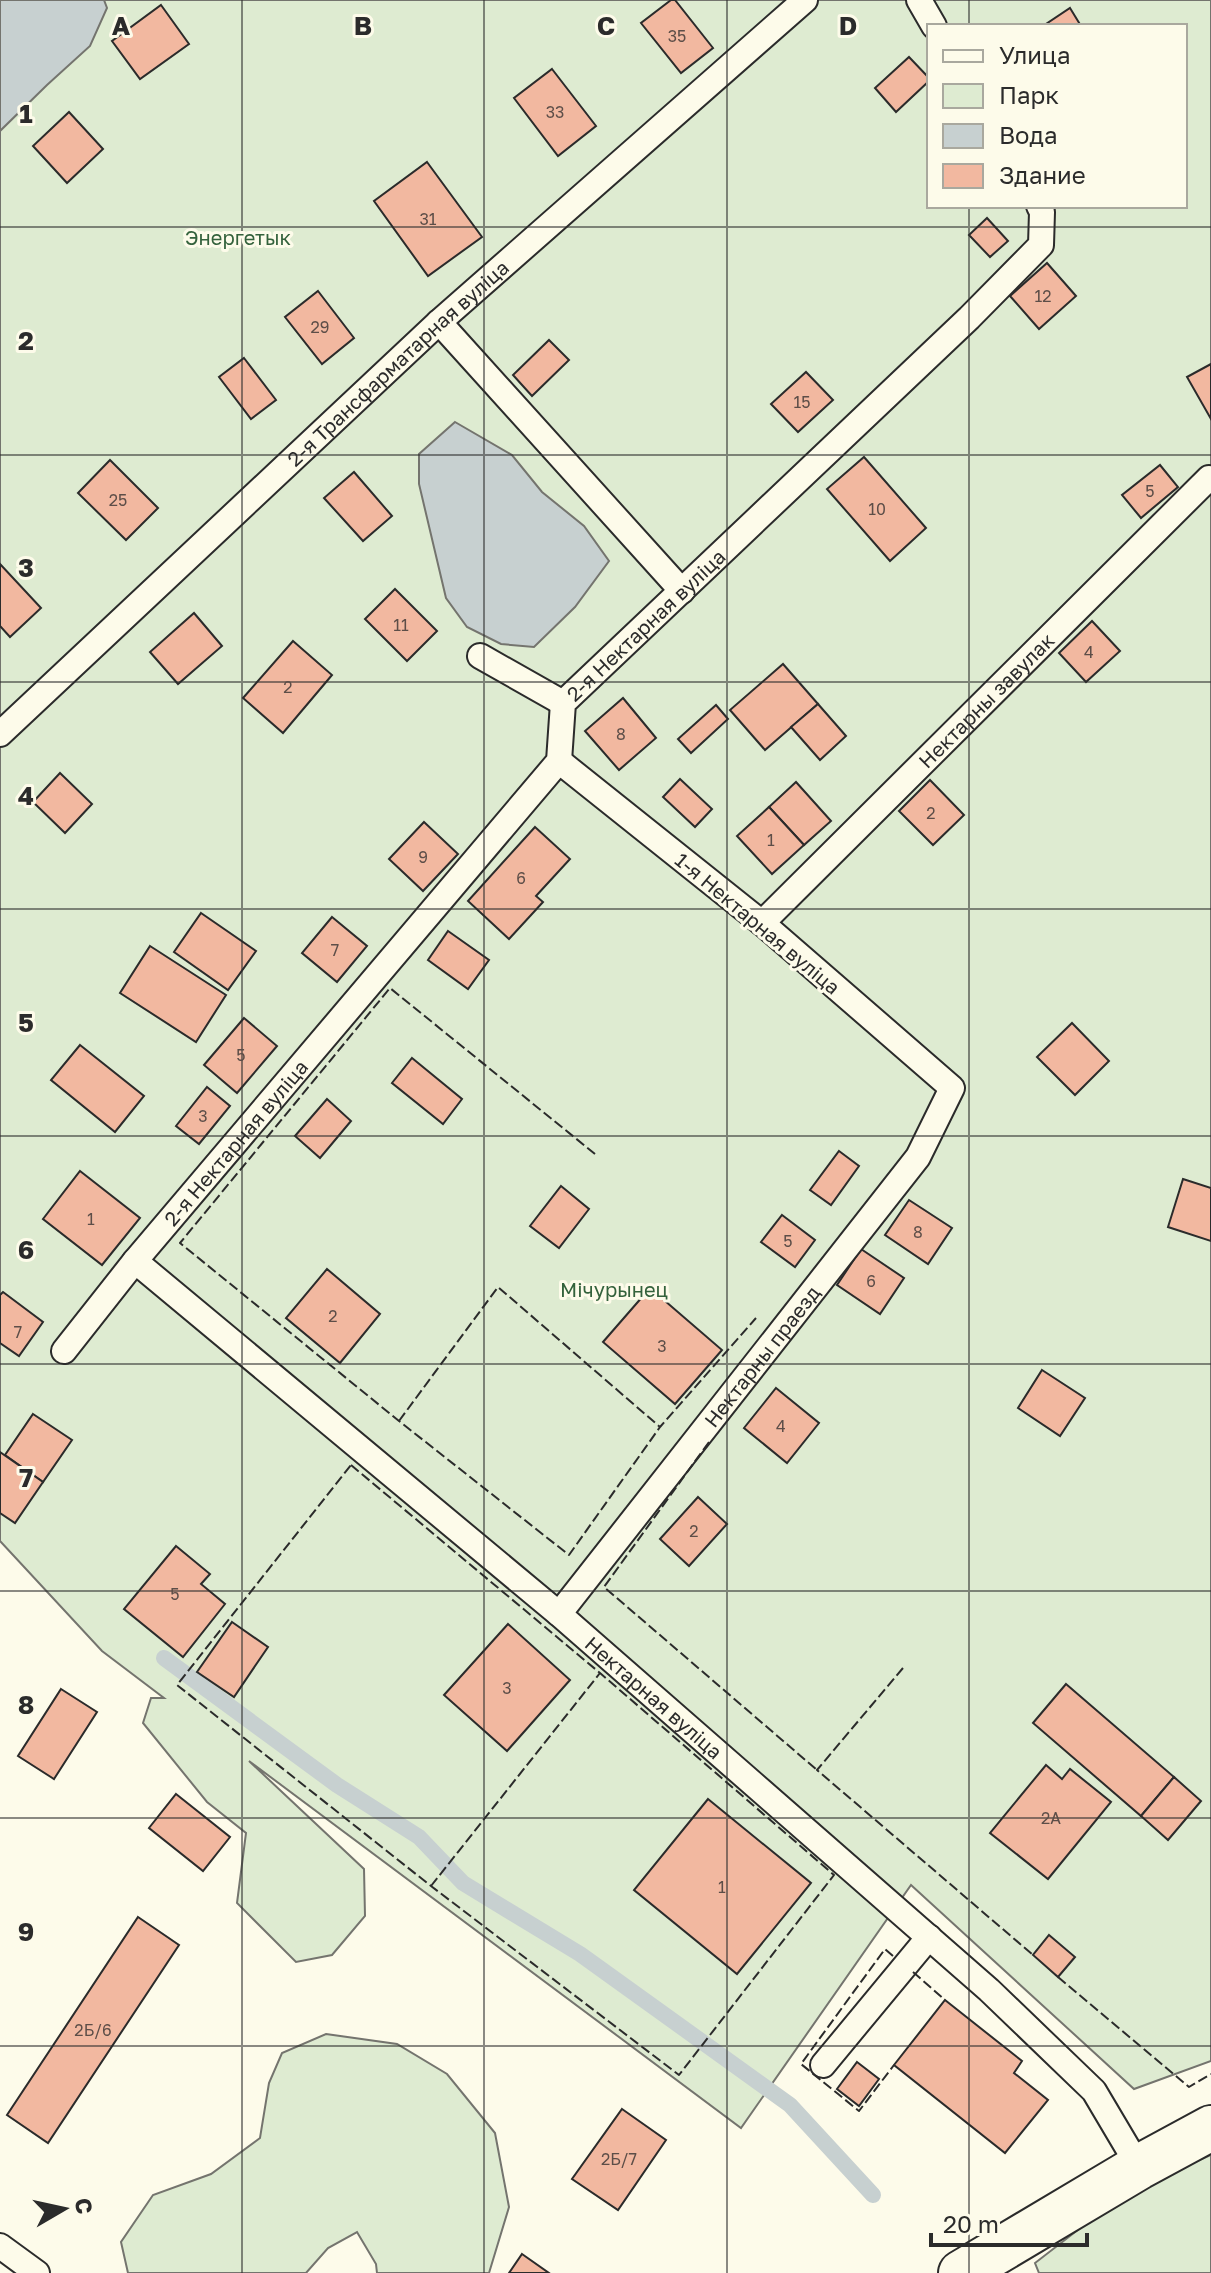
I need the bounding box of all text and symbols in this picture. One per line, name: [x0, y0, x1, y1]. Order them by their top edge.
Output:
text: A: [112, 10, 131, 41]
text: B: [354, 10, 372, 41]
text: C: [597, 10, 615, 41]
text: D: [839, 10, 857, 41]
legend: [927, 24, 1187, 208]
house number: 35: [668, 26, 686, 46]
text: Улица: [999, 40, 1071, 69]
text: Парк: [999, 80, 1059, 109]
text: 1: [19, 98, 33, 129]
house number: 33: [546, 102, 564, 122]
text: Вода: [999, 120, 1058, 149]
text: Здание: [999, 160, 1086, 189]
house number: 31: [419, 209, 437, 229]
park label: Энергетык: [185, 225, 291, 249]
street label: 2-я Трансфарматарная вуліца: [282, 255, 513, 471]
house number: 12: [1034, 286, 1052, 306]
house number: 29: [311, 317, 329, 337]
text: 2: [18, 325, 34, 356]
house number: 15: [793, 392, 811, 412]
house number: 5: [1145, 481, 1155, 501]
house number: 25: [109, 490, 127, 510]
house number: 10: [868, 499, 886, 519]
street label: 2-я Нектарная вуліца: [561, 544, 730, 706]
text: 3: [18, 552, 34, 583]
house number: 11: [393, 615, 409, 635]
street label: Нектарны завулак: [913, 628, 1059, 772]
house number: 4: [1084, 642, 1094, 662]
house number: 2: [283, 677, 293, 697]
house number: 8: [616, 724, 626, 744]
text: 4: [18, 780, 34, 811]
house number: 2: [926, 803, 936, 823]
house number: 1: [767, 830, 775, 850]
house number: 9: [418, 847, 428, 867]
street label: 1-я Нектарная вуліца: [671, 847, 845, 999]
house number: 6: [516, 868, 526, 888]
house number: 7: [331, 940, 339, 960]
text: 5: [18, 1007, 34, 1038]
house number: 5: [236, 1045, 246, 1065]
street label: 2-я Нектарная вуліца: [159, 1055, 312, 1230]
house number: 3: [198, 1106, 208, 1126]
house number: 1: [87, 1209, 95, 1229]
house number: 8: [913, 1222, 923, 1242]
house number: 5: [783, 1231, 793, 1251]
text: 6: [18, 1234, 34, 1265]
house number: 6: [866, 1271, 876, 1291]
park label: Мічурынец: [560, 1277, 668, 1301]
street label: Нектарны праезд: [699, 1281, 824, 1432]
house number: 2: [328, 1306, 338, 1326]
house number: 7: [14, 1322, 22, 1342]
house number: 3: [657, 1336, 667, 1356]
house number: 4: [776, 1416, 786, 1436]
text: 7: [19, 1462, 33, 1493]
house number: 2: [689, 1521, 699, 1541]
house number: 5: [170, 1584, 180, 1604]
street label: Нектарная вуліца: [581, 1631, 727, 1763]
house number: 3: [502, 1678, 512, 1698]
text: 8: [18, 1689, 34, 1720]
house number: 2А: [1041, 1808, 1061, 1828]
house number: 1: [718, 1877, 726, 1897]
text: 9: [18, 1916, 34, 1947]
house number: 2Б/6: [74, 2020, 112, 2040]
house number: 2Б/7: [601, 2149, 637, 2169]
north arrow: [24, 2169, 104, 2249]
text: С: [70, 2196, 99, 2216]
scale bar: [931, 2197, 1087, 2247]
text: 20 m: [943, 2209, 999, 2238]

